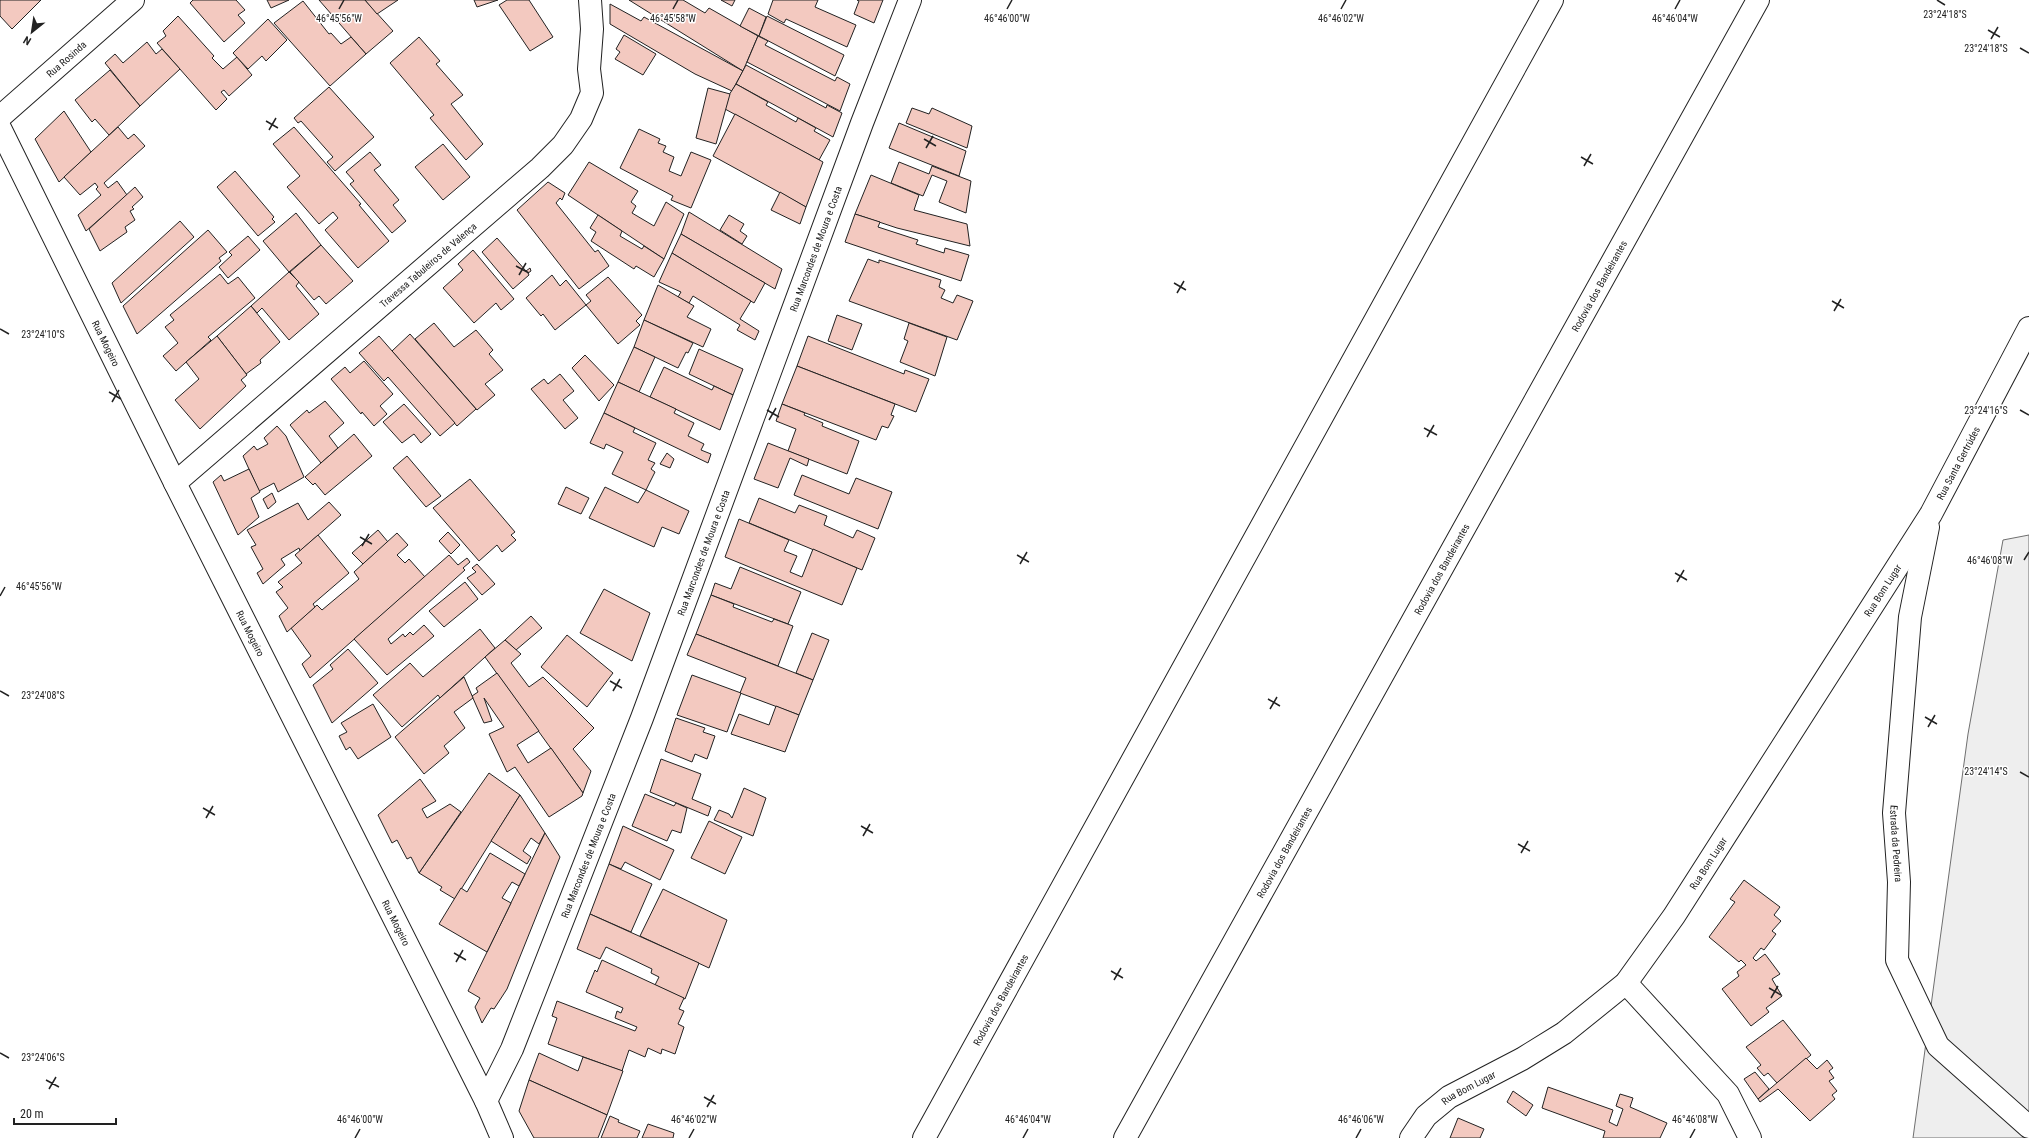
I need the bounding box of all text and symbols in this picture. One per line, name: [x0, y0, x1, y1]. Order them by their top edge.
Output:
text: 23°24'18"S: [1923, 9, 1967, 20]
north arrow: [12, 12, 52, 52]
text: 46°45'56"W: [316, 13, 362, 24]
text: 46°45'58"W: [650, 13, 696, 24]
text: 46°46'00"W: [984, 13, 1030, 24]
text: 46°46'02"W: [1318, 13, 1364, 24]
text: 46°46'04"W: [1652, 13, 1698, 24]
text: N: [21, 33, 33, 48]
street label: Rua Rosinda: [44, 38, 88, 79]
text: 23°24'18"S: [1964, 43, 2008, 54]
street label: Rua Marcondes de Moura e Costa: [787, 184, 844, 313]
street label: Travessa Tabuleiros de Valença: [377, 220, 479, 309]
street label: Rodovia dos Bandeirantes: [1569, 238, 1629, 333]
street label: Rua Mogeiro: [90, 319, 122, 368]
text: 23°24'10"S: [21, 329, 65, 340]
text: 23°24'16"S: [1964, 405, 2008, 416]
street label: Rua Santa Gertrúdes: [1934, 424, 1982, 501]
street label: Rua Marcondes de Moura e Costa: [675, 488, 731, 617]
street label: Rodovia dos Bandeirantes: [1412, 521, 1471, 617]
text: 46°46'08"W: [1967, 555, 2013, 566]
street label: Rua Bom Lugar: [1862, 562, 1903, 618]
text: 46°45'56"W: [16, 581, 62, 592]
street label: Rua Mogeiro: [235, 609, 267, 658]
text: 23°24'08"S: [21, 690, 65, 701]
text: 23°24'14"S: [1964, 766, 2008, 777]
street label: Rua Marcondes de Moura e Costa: [559, 791, 617, 919]
street label: Rodovia dos Bandeirantes: [1254, 804, 1314, 900]
street label: Estrada da Pedreira: [1888, 805, 1904, 883]
street label: Rua Bom Lugar: [1687, 835, 1729, 891]
street label: Rua Mogeiro: [380, 898, 412, 947]
street label: Rodovia dos Bandeirantes: [971, 952, 1030, 1047]
text: 23°24'06"S: [21, 1052, 65, 1063]
street label: Rua Bom Lugar: [1439, 1068, 1497, 1107]
scale bar: [14, 1100, 116, 1126]
text: 20 m: [20, 1107, 44, 1121]
text: 46°46'00"W: [337, 1114, 383, 1125]
text: 46°46'02"W: [671, 1114, 717, 1125]
text: 46°46'04"W: [1005, 1114, 1051, 1125]
text: 46°46'06"W: [1338, 1114, 1384, 1125]
text: 46°46'08"W: [1672, 1114, 1718, 1125]

